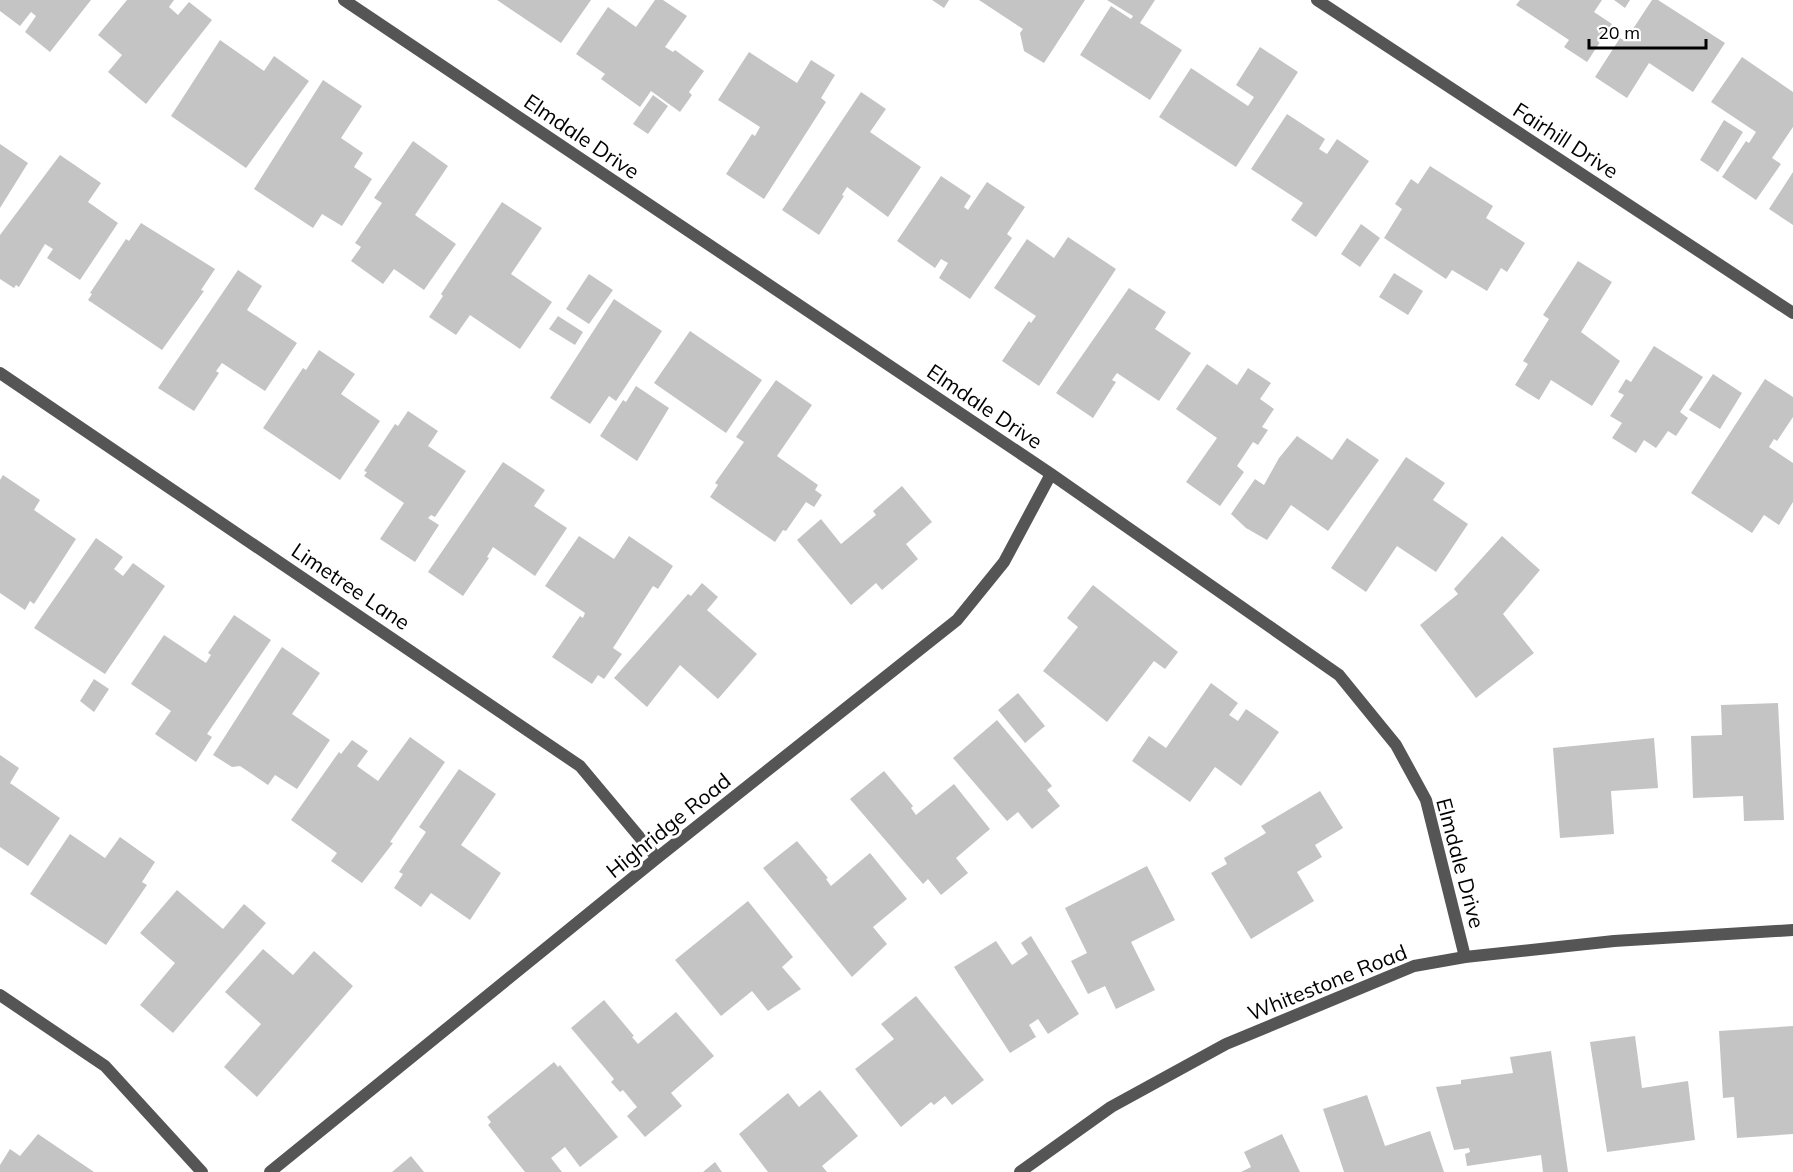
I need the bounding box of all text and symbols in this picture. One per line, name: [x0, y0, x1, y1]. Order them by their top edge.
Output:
scale bar: [1589, 12, 1706, 50]
text: 20 m: [1598, 21, 1640, 44]
street label: Elmdale Drive: [519, 88, 645, 184]
street label: Fairhill Drive: [1509, 96, 1623, 184]
street label: Elmdale Drive: [922, 358, 1048, 454]
street label: Limetree Lane: [287, 537, 415, 635]
street label: Highridge Road: [601, 767, 735, 883]
street label: Elmdale Drive: [1431, 795, 1491, 931]
street label: Whitestone Road: [1244, 938, 1410, 1026]

